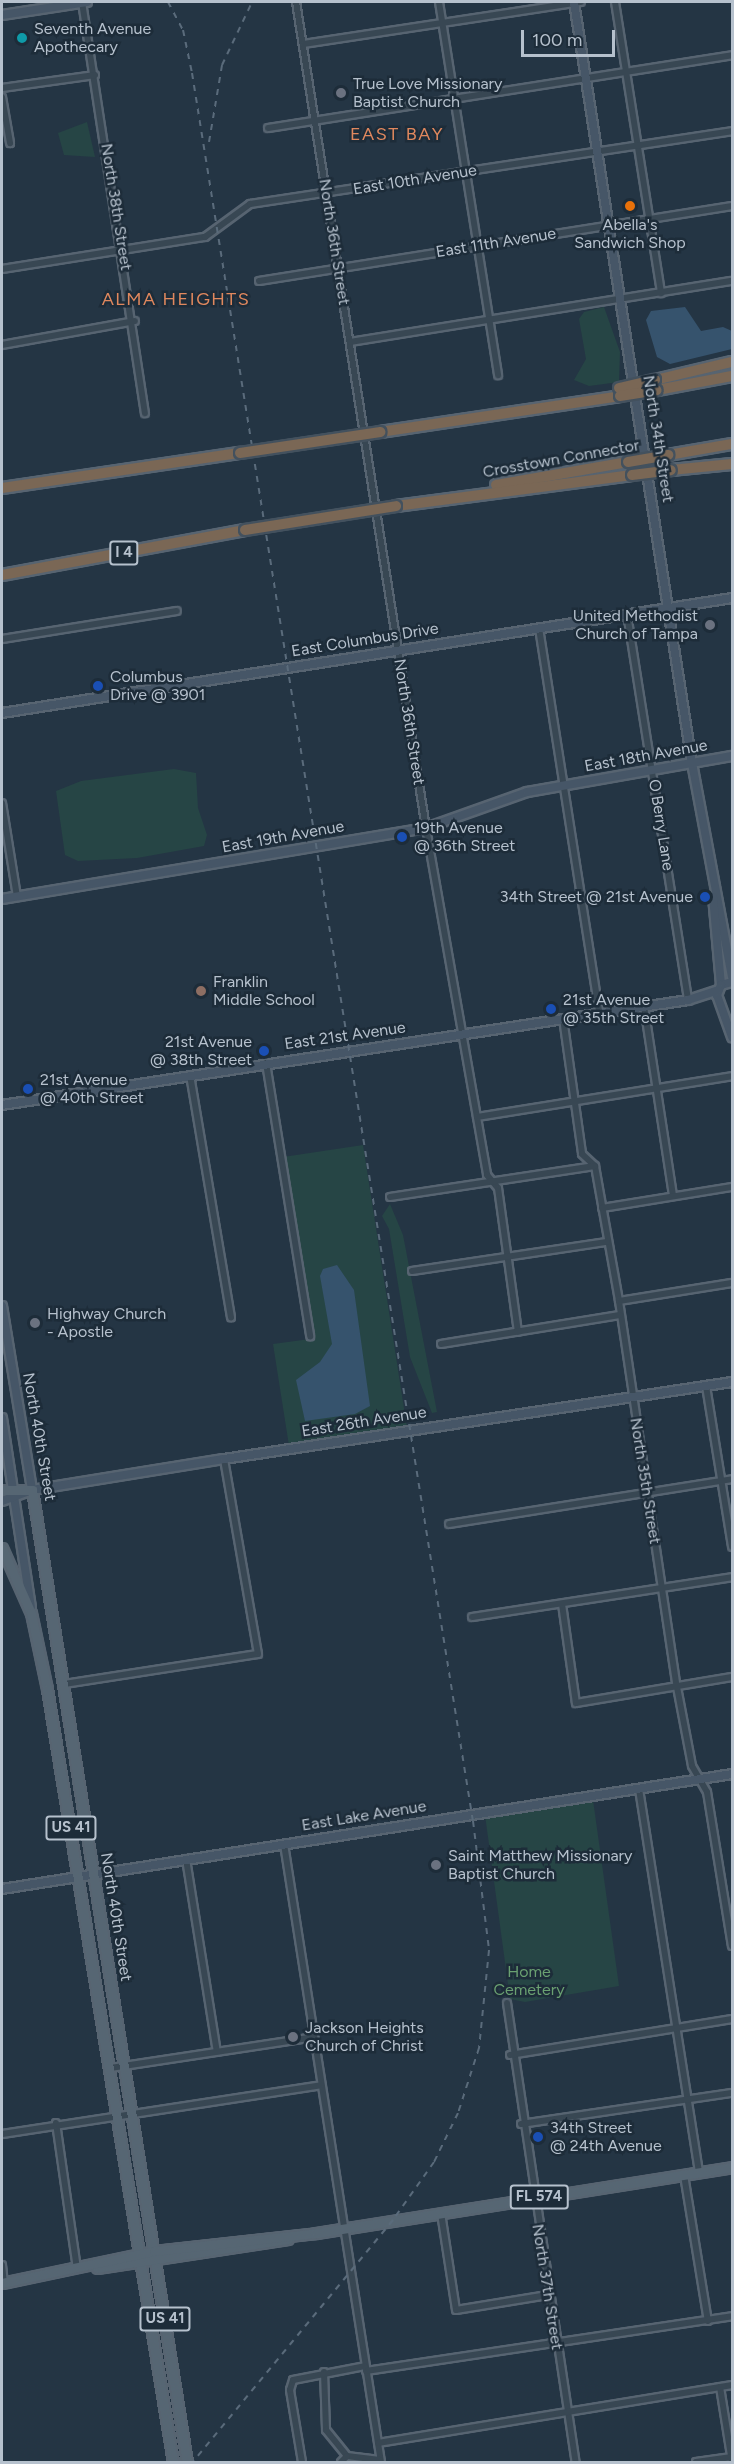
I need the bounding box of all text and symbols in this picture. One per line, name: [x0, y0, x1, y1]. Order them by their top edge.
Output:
scale bar: [524, 18, 618, 56]
place label: Seventh Avenue Apothecary: [34, 19, 151, 57]
text: 100 m: [532, 29, 582, 51]
marker: Seventh Avenue Apothecary: [15, 31, 29, 45]
place label: True Love Missionary Baptist Church: [353, 74, 502, 112]
marker: True Love Missionary Baptist Church: [334, 86, 348, 100]
district label: EAST BAY: [350, 123, 444, 145]
street label: North 38th Street: [96, 142, 136, 272]
street label: East 10th Avenue: [352, 161, 478, 199]
street label: North 36th Street: [315, 178, 353, 306]
marker: Abella's Sandwich Shop: [623, 199, 637, 213]
place label: Abella's Sandwich Shop: [574, 215, 686, 253]
street label: East 11th Avenue: [435, 224, 557, 262]
district label: ALMA HEIGHTS: [102, 288, 250, 310]
street label: North 34th Street: [638, 374, 678, 504]
street label: Crosstown Connector: [481, 436, 641, 482]
road number: I 4: [109, 541, 139, 565]
place label: United Methodist Church of Tampa: [573, 606, 698, 644]
marker: United Methodist Church of Tampa: [703, 618, 717, 632]
street label: East Columbus Drive: [290, 619, 440, 661]
street label: North 36th Street: [390, 658, 428, 786]
place label: Columbus Drive @ 3901: [110, 667, 205, 705]
marker: Columbus Drive @ 3901: [91, 679, 105, 693]
street label: East 18th Avenue: [583, 736, 709, 776]
street label: O Berry Lane: [644, 778, 678, 872]
street label: East 19th Avenue: [220, 817, 346, 857]
place label: 19th Avenue @ 36th Street: [414, 818, 515, 856]
marker: 19th Avenue @ 36th Street: [395, 830, 409, 844]
place label: 34th Street @ 21st Avenue: [500, 887, 693, 907]
marker: 34th Street @ 21st Avenue: [698, 890, 712, 904]
place label: Franklin Middle School: [213, 972, 315, 1010]
marker: Franklin Middle School: [194, 984, 208, 998]
place label: 21st Avenue @ 35th Street: [563, 990, 664, 1028]
marker: 21st Avenue @ 35th Street: [544, 1002, 558, 1016]
street label: East 21st Avenue: [283, 1018, 407, 1054]
place label: 21st Avenue @ 38th Street: [150, 1032, 252, 1070]
marker: 21st Avenue @ 38th Street: [257, 1044, 271, 1058]
place label: 21st Avenue @ 40th Street: [40, 1070, 144, 1108]
marker: 21st Avenue @ 40th Street: [21, 1082, 35, 1096]
place label: Highway Church - Apostle: [47, 1304, 166, 1342]
marker: Highway Church - Apostle: [28, 1316, 42, 1330]
street label: North 40th Street: [18, 1371, 60, 1503]
street label: East 26th Avenue: [300, 1403, 428, 1441]
street label: North 35th Street: [626, 1416, 664, 1546]
street label: East Lake Avenue: [300, 1797, 428, 1835]
road number: US 41: [44, 1816, 98, 1840]
place label: Saint Matthew Missionary Baptist Church: [448, 1846, 632, 1884]
street label: North 40th Street: [96, 1851, 136, 1983]
marker: Saint Matthew Missionary Baptist Church: [429, 1858, 443, 1872]
park label: Home Cemetery: [493, 1962, 565, 2000]
place label: Jackson Heights Church of Christ: [305, 2018, 424, 2056]
marker: Jackson Heights Church of Christ: [286, 2030, 300, 2044]
place label: 34th Street @ 24th Avenue: [550, 2118, 662, 2156]
marker: 34th Street @ 24th Avenue: [531, 2130, 545, 2144]
road number: FL 574: [509, 2185, 569, 2209]
street label: North 37th Street: [528, 2223, 566, 2351]
road number: US 41: [138, 2307, 192, 2331]

